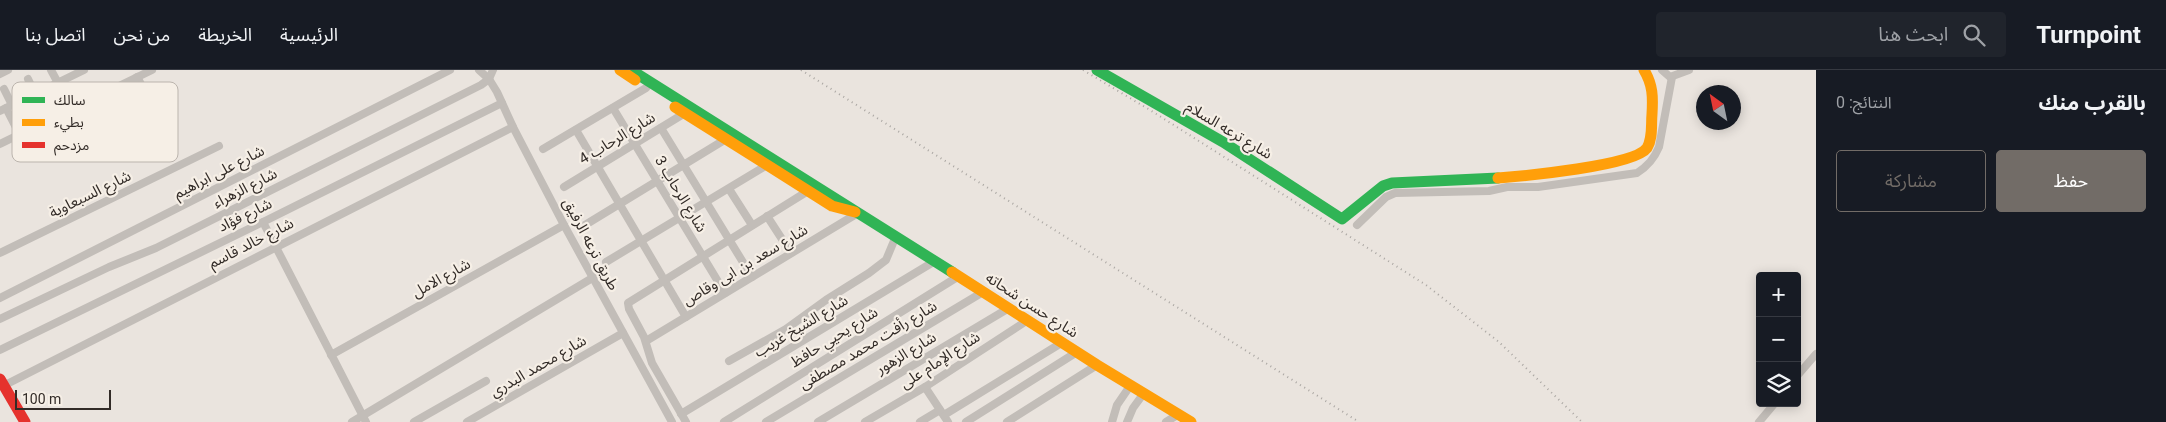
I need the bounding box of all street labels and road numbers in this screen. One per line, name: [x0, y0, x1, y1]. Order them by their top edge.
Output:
street label: شارع ترعه السلام: [1181, 97, 1276, 166]
street label: شارع الرحاب 4: [575, 108, 660, 170]
street label: شارع على ابراهيم: [171, 141, 269, 205]
street label: شارع الرحاب 3: [649, 152, 711, 237]
street label: شارع الزهراء: [210, 164, 282, 215]
street label: شارع السبعاوية: [46, 166, 135, 224]
street label: شارع فؤاد: [215, 194, 276, 238]
street label: طريق ترعه الرفيق: [558, 195, 623, 294]
street label: شارع خالد قاسم: [205, 214, 298, 275]
street label: شارع سعد بن ابى وقاص: [679, 220, 813, 312]
street label: شارع الامل: [409, 254, 475, 304]
street label: شارع حسن شحاته: [981, 268, 1082, 344]
street label: شارع الشيخ غريب: [751, 291, 853, 364]
street label: شارع رأفت محمد مصطفى: [796, 297, 942, 396]
street label: شارع يحيي حافظ: [787, 303, 883, 374]
street label: شارع الإمام على: [897, 327, 985, 395]
street label: شارع الزهور: [872, 328, 941, 381]
street label: شارع محمد البدري: [487, 331, 591, 403]

